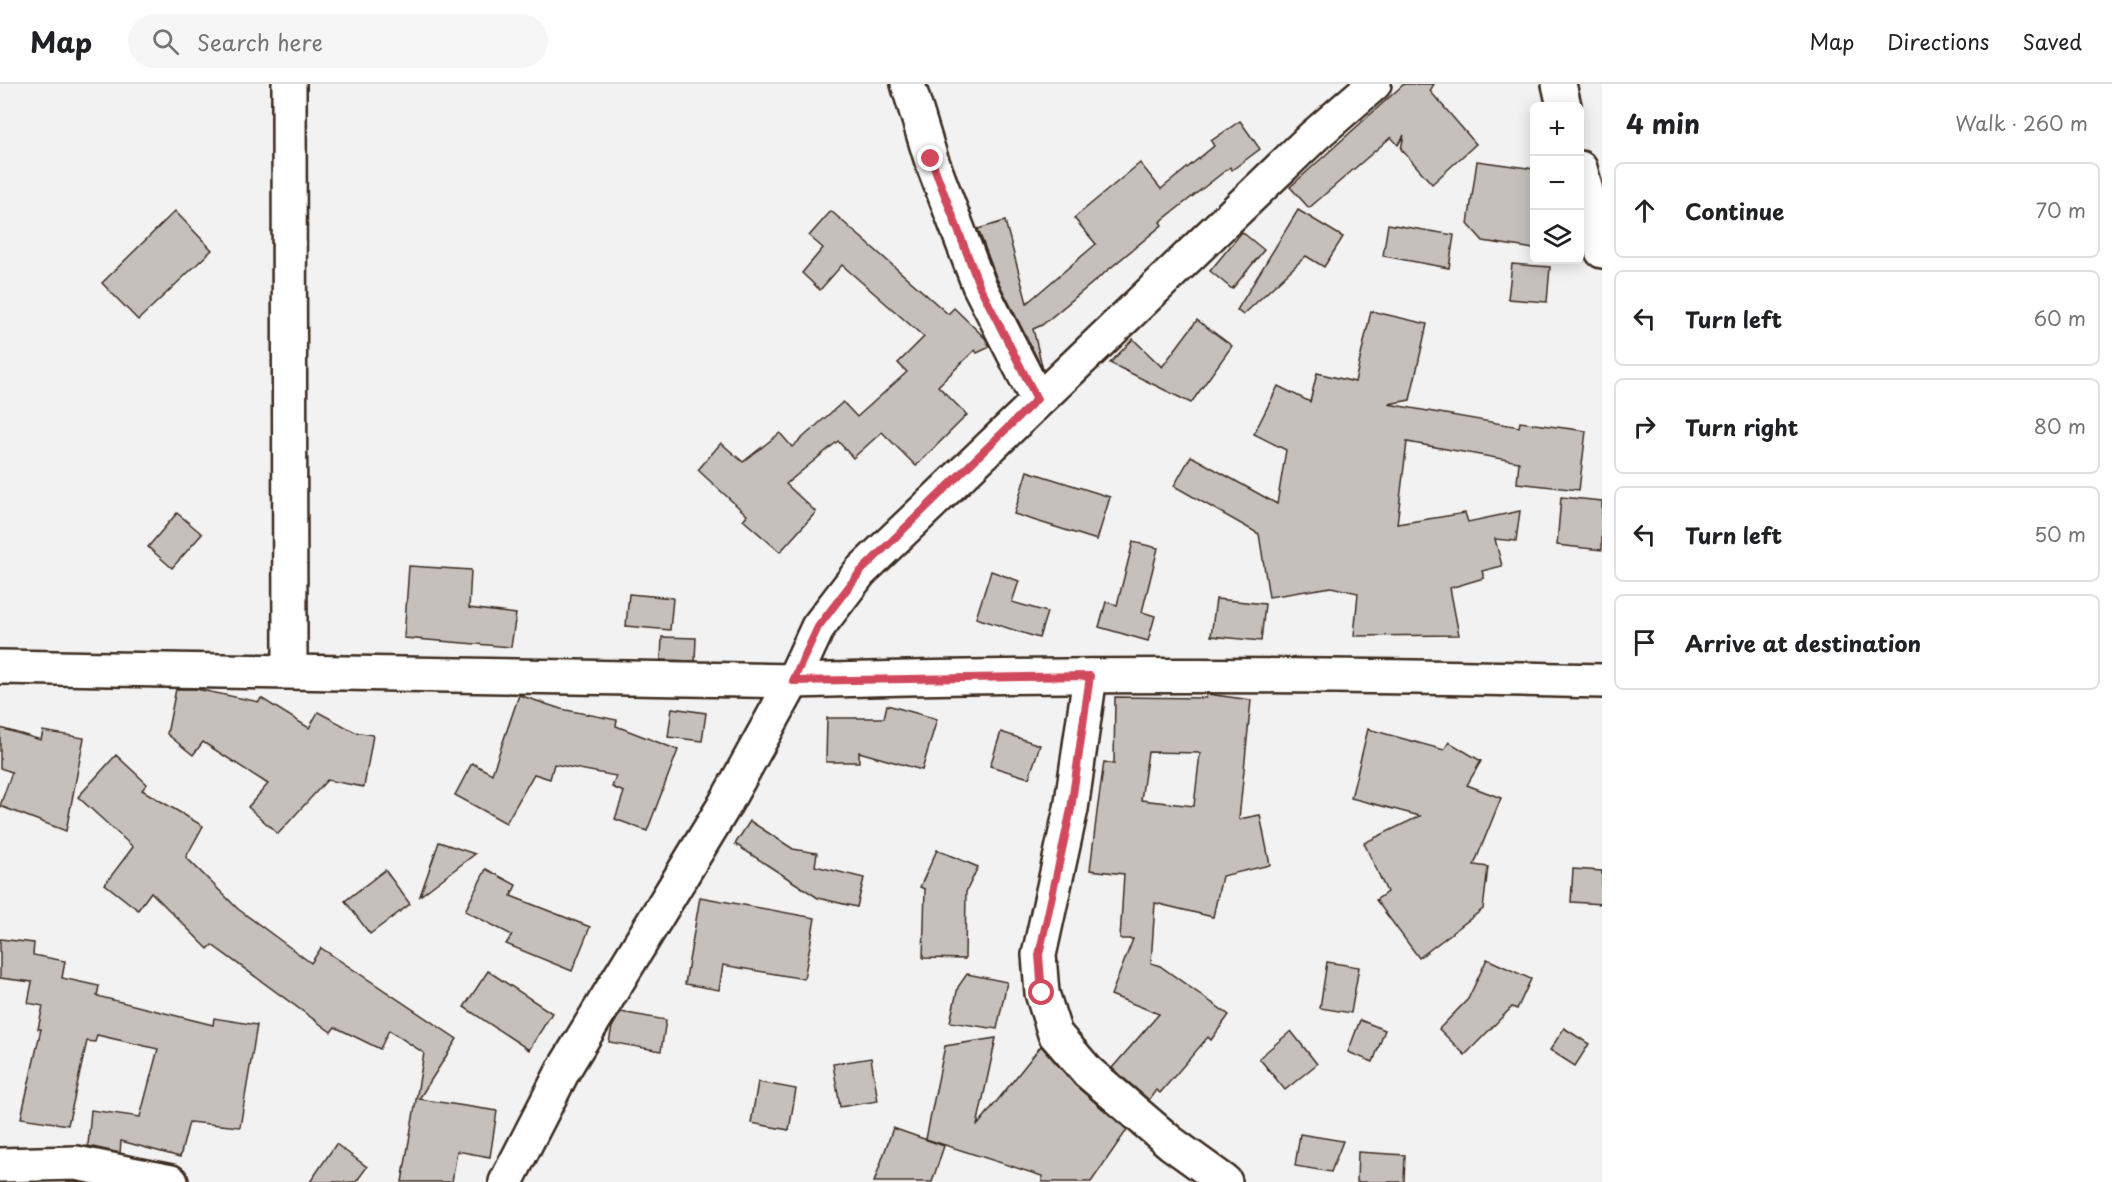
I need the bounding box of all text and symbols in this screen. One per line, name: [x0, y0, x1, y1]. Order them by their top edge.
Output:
search box: [128, 14, 548, 68]
text: Map: [30, 20, 92, 63]
icon: search: [149, 25, 182, 58]
text: Search here: [197, 25, 323, 58]
text: Map: [1809, 25, 1854, 57]
text: Directions: [1887, 25, 1989, 57]
text: Saved: [2022, 25, 2082, 57]
map controls: [1530, 102, 1584, 264]
button: +: [1530, 102, 1584, 156]
text: 4 min: [1626, 104, 1700, 143]
text: Walk · 260 m: [1955, 108, 2088, 138]
route end: [917, 145, 943, 171]
button: −: [1530, 156, 1584, 210]
icon: ahead: [1628, 194, 1661, 227]
text: Continue: [1685, 194, 1784, 227]
text: 70 m: [2036, 195, 2086, 225]
button: layers: [1530, 210, 1584, 264]
icon: left: [1628, 302, 1661, 335]
text: Turn left: [1685, 302, 1782, 335]
text: 60 m: [2034, 303, 2086, 333]
icon: right: [1628, 410, 1661, 443]
text: Turn right: [1685, 410, 1798, 443]
text: 80 m: [2034, 411, 2086, 441]
icon: left: [1628, 518, 1661, 551]
text: Turn left: [1685, 518, 1782, 551]
text: 50 m: [2034, 519, 2086, 549]
icon: arrive: [1628, 626, 1661, 659]
text: Arrive at destination: [1685, 626, 1921, 659]
route start: [1028, 979, 1054, 1005]

